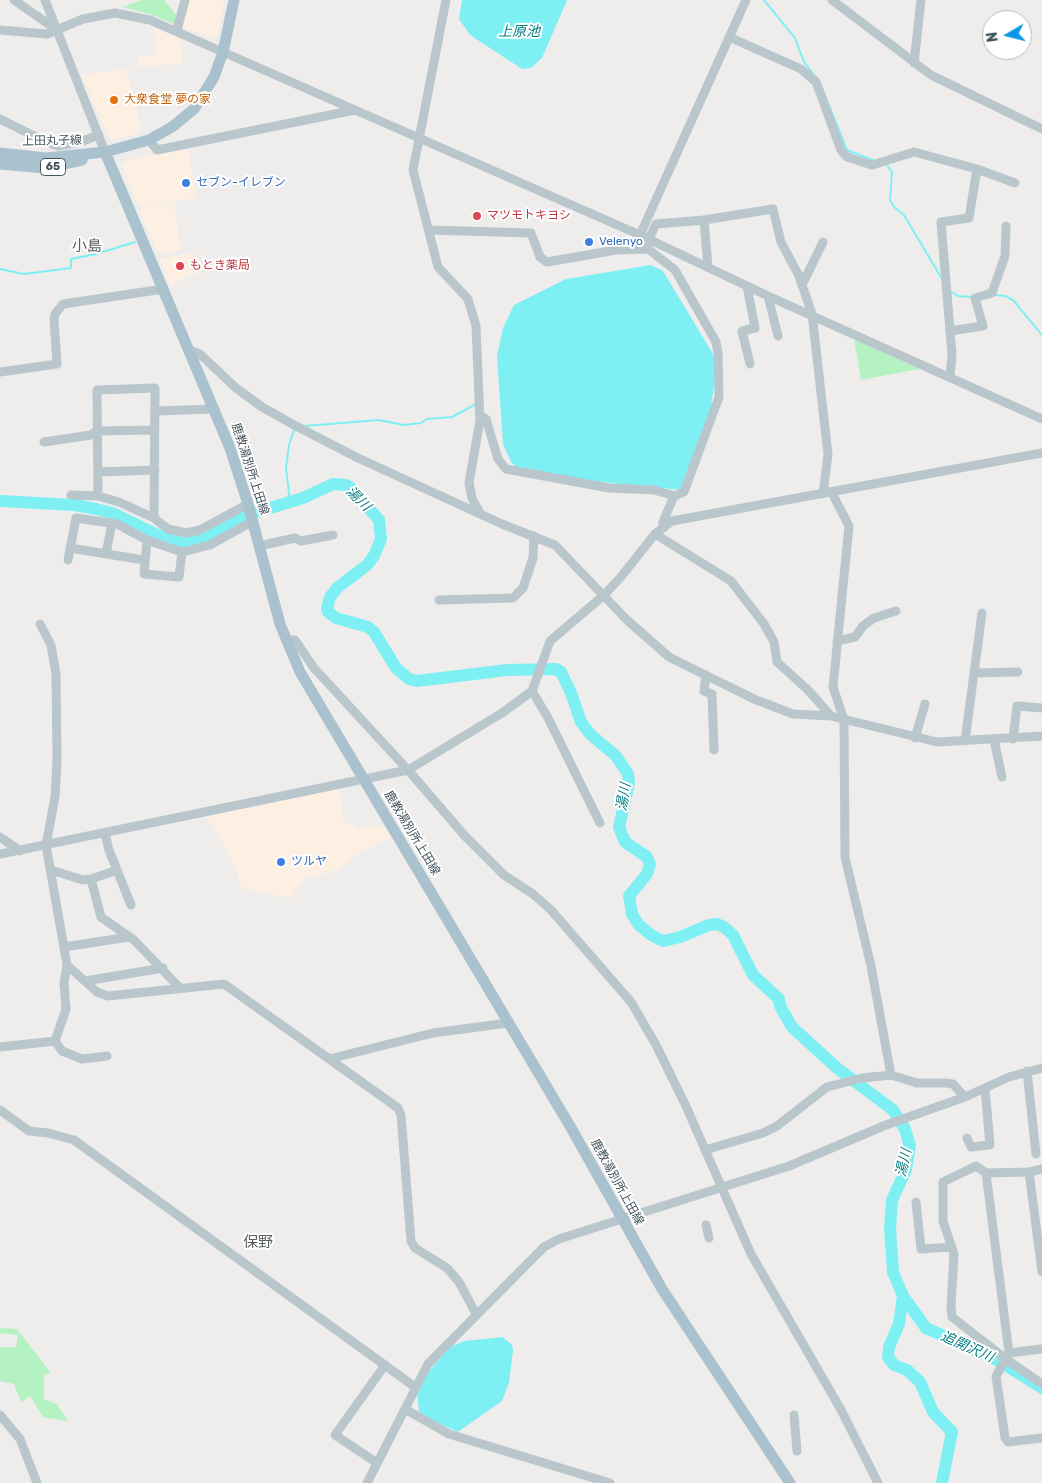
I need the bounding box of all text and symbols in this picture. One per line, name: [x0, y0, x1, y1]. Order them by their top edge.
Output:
north arrow: [982, 10, 1032, 60]
water label: 上原池: [498, 24, 540, 40]
text: N: [984, 31, 1002, 43]
place label: 大衆食堂 夢の家: [124, 93, 211, 107]
marker: 大衆食堂 夢の家: [108, 94, 120, 106]
street label: 上田丸子線: [22, 133, 82, 149]
road number: 65: [40, 158, 66, 176]
place label: セブン-イレブン: [196, 176, 286, 190]
marker: セブン-イレブン: [180, 177, 192, 189]
place label: マツモトキヨシ: [487, 209, 571, 223]
marker: マツモトキヨシ: [471, 210, 483, 222]
place label: Velenyo: [599, 235, 643, 249]
marker: Velenyo: [583, 236, 595, 248]
district label: 小島: [72, 238, 102, 256]
place label: もとき薬局: [190, 259, 250, 273]
marker: もとき薬局: [174, 260, 186, 272]
street label: 鹿教湯別所上田線: [228, 421, 272, 517]
water label: 湯川: [342, 483, 374, 515]
water label: 湯川: [614, 782, 634, 812]
street label: 鹿教湯別所上田線: [381, 788, 443, 878]
place label: ツルヤ: [291, 855, 327, 869]
marker: ツルヤ: [275, 856, 287, 868]
street label: 鹿教湯別所上田線: [587, 1137, 647, 1227]
water label: 湯川: [893, 1148, 915, 1178]
district label: 保野: [243, 1234, 273, 1252]
water label: 追開沢川: [938, 1328, 996, 1366]

